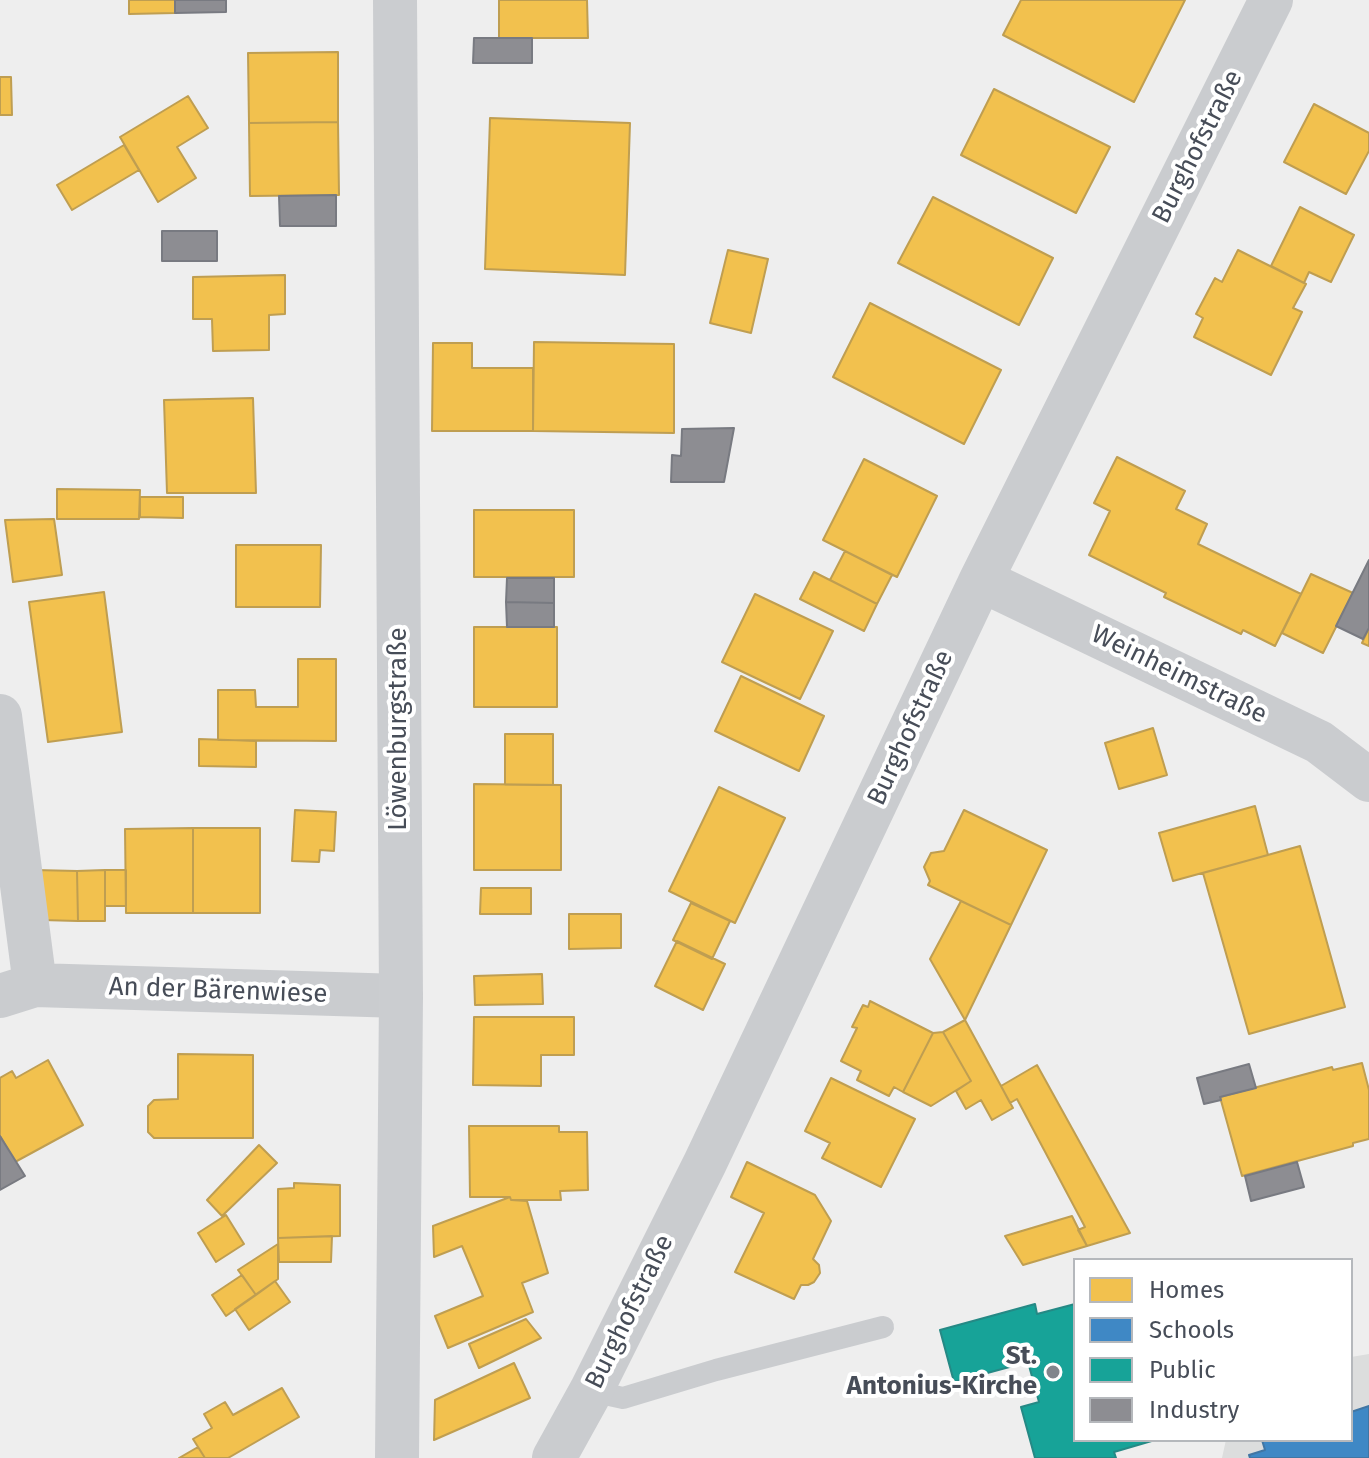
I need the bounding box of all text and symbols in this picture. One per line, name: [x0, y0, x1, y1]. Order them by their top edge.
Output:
street label: Burghofstraße: [1146, 65, 1250, 229]
street label: Weinheimstraße: [1086, 619, 1272, 731]
street label: Löwenburgstraße: [383, 627, 415, 831]
street label: Burghofstraße: [861, 646, 961, 810]
street label: An der Bärenwiese: [108, 972, 328, 1010]
street label: Burghofstraße: [579, 1230, 681, 1394]
legend: [1073, 1258, 1353, 1442]
text: Homes: [1149, 1276, 1224, 1304]
text: Schools: [1149, 1316, 1234, 1344]
place label: St. Antonius-Kirche: [847, 1341, 1037, 1402]
text: Public: [1149, 1356, 1216, 1384]
marker: St. Antonius-Kirche: [1044, 1363, 1062, 1381]
text: Industry: [1149, 1396, 1239, 1424]

